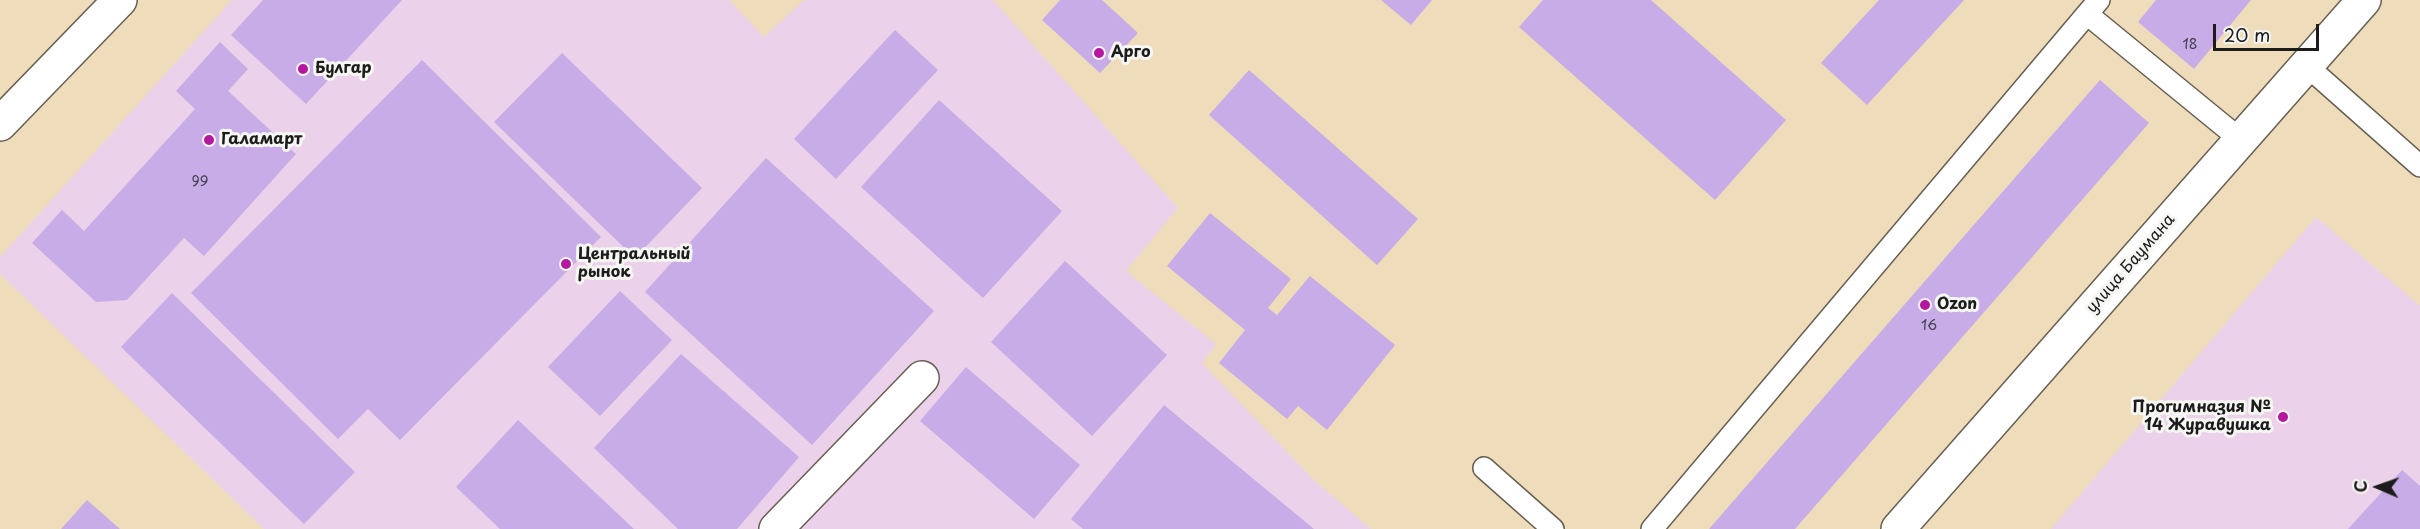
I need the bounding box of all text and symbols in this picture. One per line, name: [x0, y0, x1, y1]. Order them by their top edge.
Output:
scale bar: [2216, 12, 2322, 50]
text: 20 m: [2224, 21, 2270, 48]
house number: 18: [2182, 37, 2198, 53]
place label: Арго: [1111, 43, 1150, 63]
marker: Арго: [1092, 46, 1106, 60]
place label: Булгар: [315, 59, 371, 79]
marker: Булгар: [296, 62, 310, 76]
place label: Галамарт: [221, 130, 302, 150]
marker: Галамарт: [202, 133, 216, 147]
house number: 99: [191, 174, 209, 190]
street label: улица Баумана: [2083, 210, 2179, 318]
place label: Центральный рынок: [578, 245, 691, 283]
marker: Центральный рынок: [559, 257, 573, 271]
place label: Ozon: [1937, 295, 1977, 315]
marker: Ozon: [1918, 298, 1932, 312]
house number: 16: [1921, 318, 1937, 334]
place label: Прогимназия № 14 Журавушка: [2132, 398, 2271, 436]
marker: Прогимназия № 14 Журавушка: [2276, 410, 2290, 424]
north arrow: [2348, 457, 2408, 517]
text: С: [2348, 480, 2372, 493]

